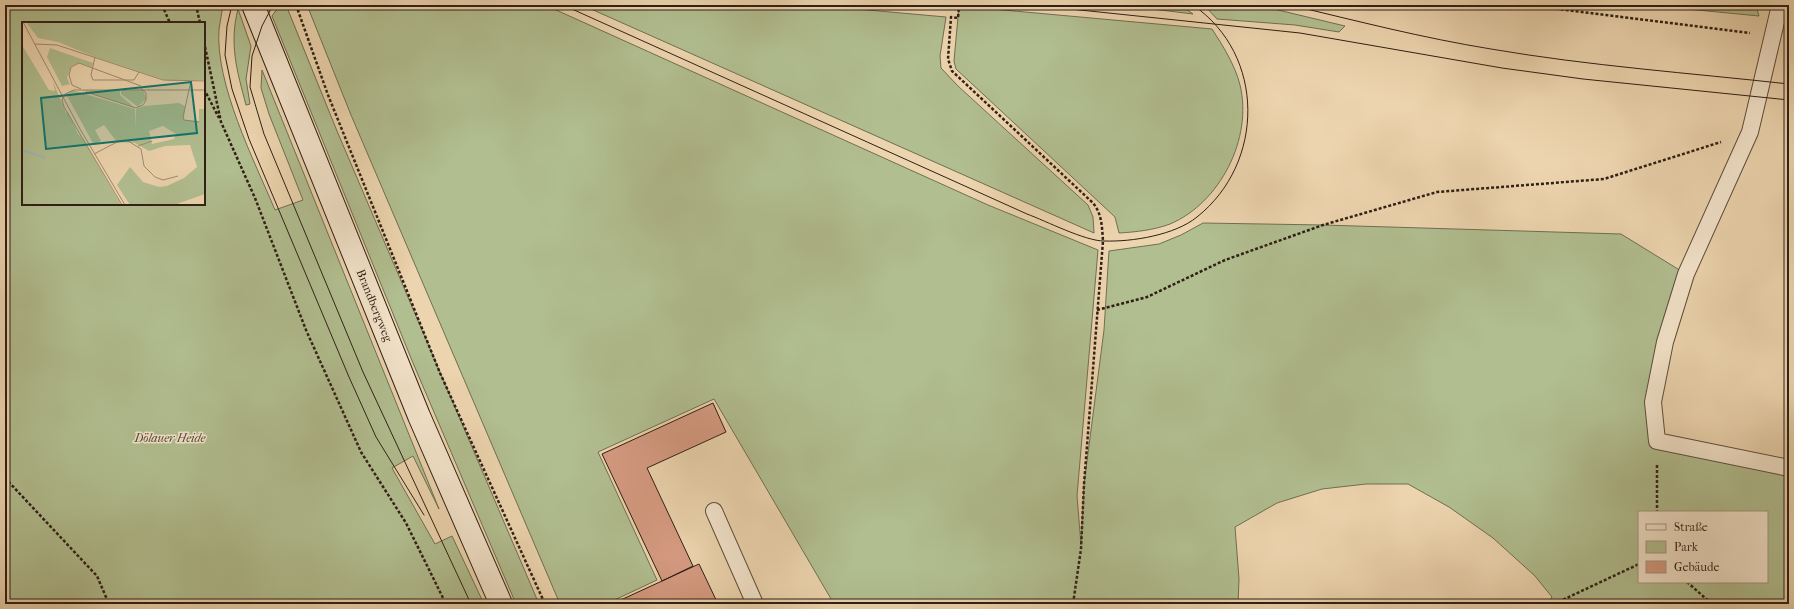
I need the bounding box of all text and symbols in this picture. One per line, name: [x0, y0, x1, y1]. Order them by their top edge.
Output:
inset map: [22, 22, 205, 205]
street label: Brandbergweg: [353, 267, 395, 344]
park label: Dölauer Heide: [134, 431, 207, 445]
legend: [1638, 511, 1768, 583]
text: Straße: [1674, 520, 1708, 534]
text: Park: [1674, 540, 1699, 554]
text: Gebäude: [1674, 560, 1719, 574]

